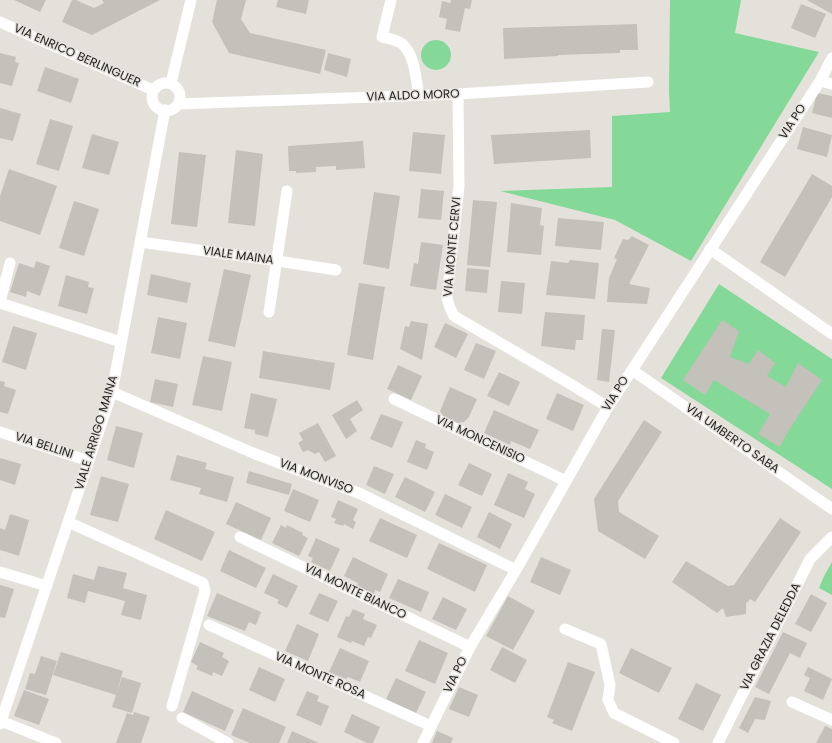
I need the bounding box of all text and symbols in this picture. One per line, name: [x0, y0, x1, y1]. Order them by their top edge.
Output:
street label: VIA ENRICO BERLINGUER: [11, 21, 143, 91]
street label: VIA ALDO MORO: [366, 87, 460, 105]
street label: VIA PO: [776, 102, 810, 142]
street label: VIA MONTE CERVI: [441, 196, 465, 298]
street label: VIALE MAINA: [202, 244, 274, 268]
street label: VIALE ARRIGO MAINA: [73, 374, 121, 492]
street label: VIA PO: [600, 374, 632, 414]
street label: VIA UMBERTO SABA: [682, 401, 782, 477]
street label: VIA MONCENISIO: [433, 413, 527, 467]
street label: VIA BELLINI: [13, 430, 75, 462]
street label: VIA MONVISO: [277, 456, 355, 498]
street label: VIA MONTE BIANCO: [302, 561, 408, 623]
street label: VIA GRAZIA DELEDDA: [738, 581, 804, 693]
street label: VIA MONTE ROSA: [272, 649, 368, 703]
street label: VIA PO: [441, 654, 471, 696]

